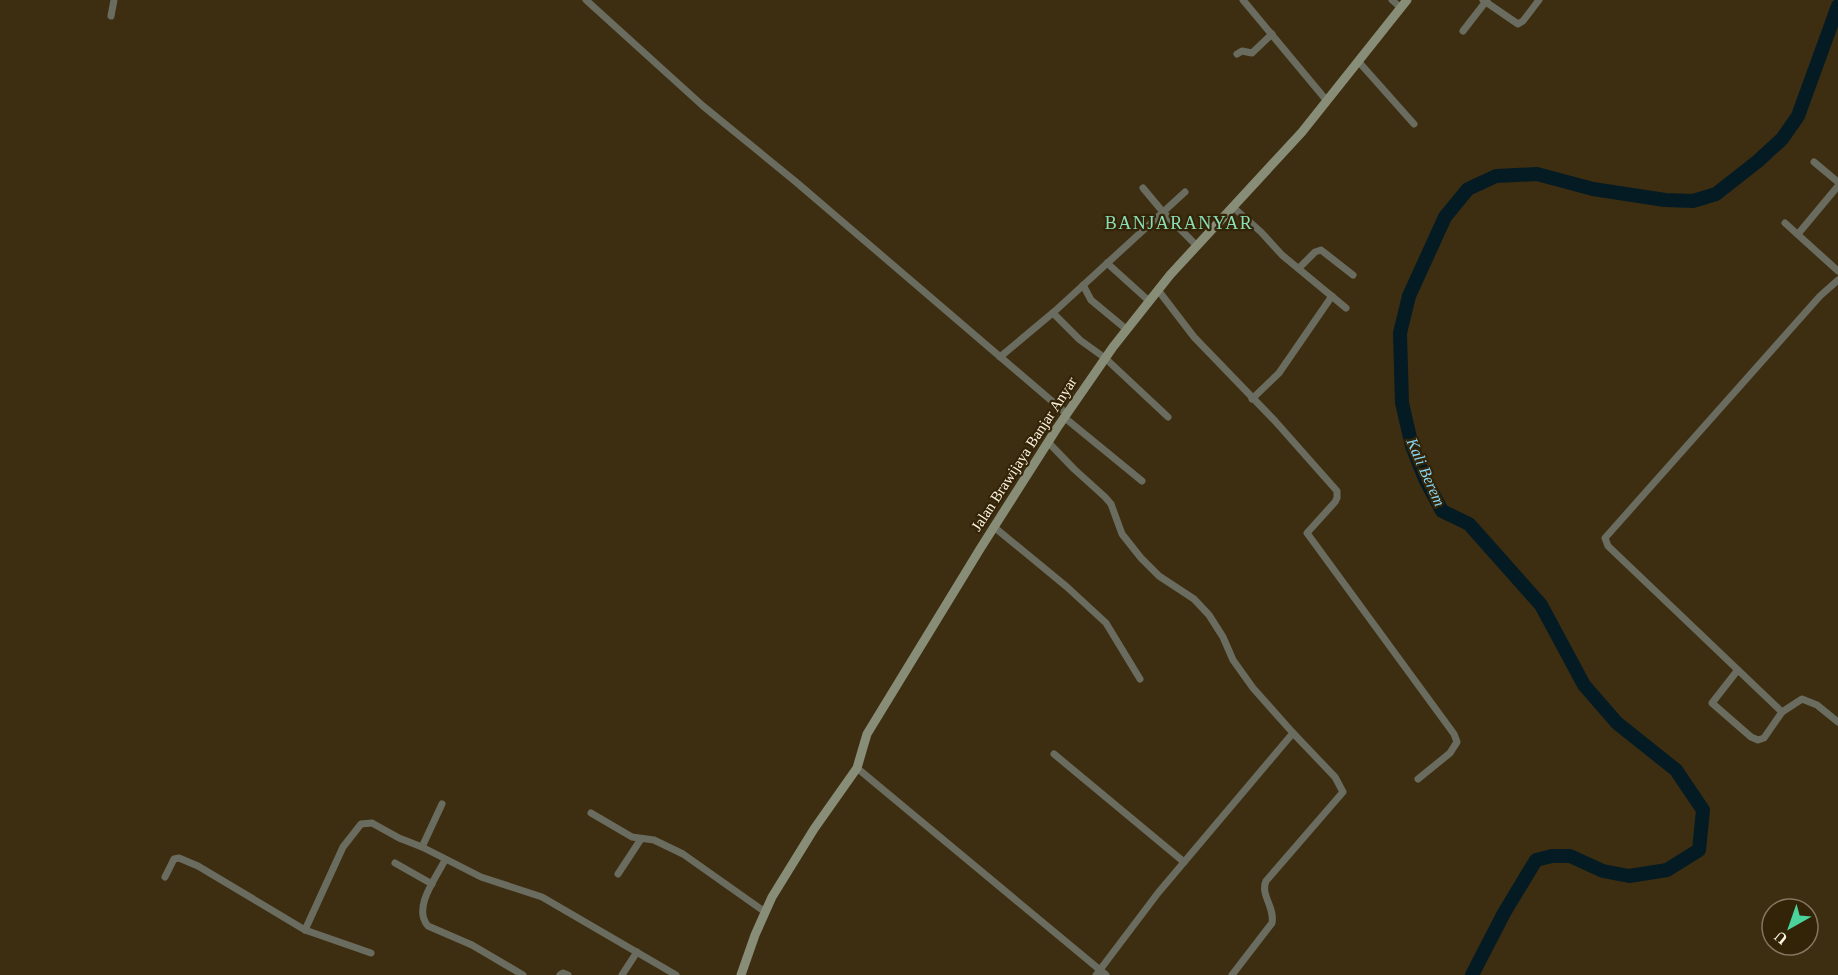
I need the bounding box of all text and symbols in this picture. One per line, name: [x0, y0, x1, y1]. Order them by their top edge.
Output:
district label: BANJARANYAR: [1105, 213, 1253, 233]
street label: Jalan Brawijaya Banjar Anyar: [968, 374, 1080, 534]
water label: Kali Berem: [1403, 434, 1449, 509]
north arrow: [1760, 897, 1820, 957]
text: U: [1770, 928, 1791, 948]

